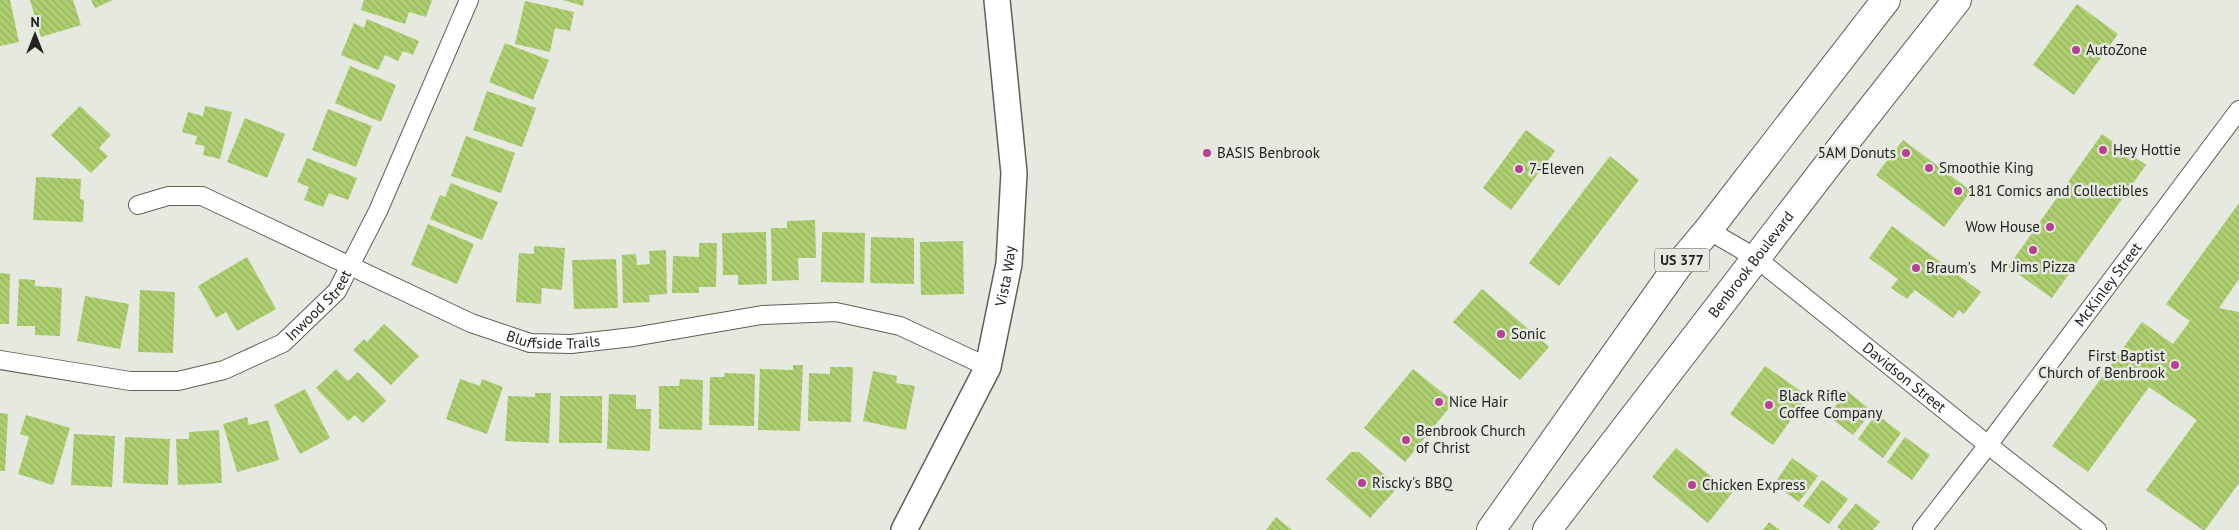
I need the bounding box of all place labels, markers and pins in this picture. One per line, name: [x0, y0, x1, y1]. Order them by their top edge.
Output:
place label: AutoZone: [2086, 40, 2147, 59]
marker: AutoZone: [2070, 44, 2082, 56]
place label: Hey Hottie: [2113, 140, 2181, 159]
place label: BASIS Benbrook: [1217, 143, 1321, 162]
place label: 5AM Donuts: [1818, 143, 1896, 162]
marker: Hey Hottie: [2097, 144, 2109, 156]
marker: BASIS Benbrook: [1201, 147, 1213, 159]
marker: 5AM Donuts: [1900, 147, 1912, 159]
place label: Smoothie King: [1939, 158, 2034, 177]
place label: 7-Eleven: [1529, 159, 1584, 178]
marker: Smoothie King: [1923, 162, 1935, 174]
marker: 7-Eleven: [1513, 163, 1525, 175]
place label: 181 Comics and Collectibles: [1968, 181, 2148, 200]
marker: 181 Comics and Collectibles: [1952, 185, 1964, 197]
place label: Wow House: [1966, 217, 2040, 236]
marker: Wow House: [2044, 221, 2056, 233]
marker: Mr Jims Pizza: [2027, 244, 2039, 256]
place label: Mr Jims Pizza: [1990, 257, 2076, 276]
place label: Braum's: [1926, 258, 1976, 277]
marker: Braum's: [1910, 262, 1922, 274]
place label: Sonic: [1511, 324, 1546, 343]
marker: Sonic: [1495, 328, 1507, 340]
place label: First Baptist Church of Benbrook: [2038, 346, 2166, 382]
marker: First Baptist Church of Benbrook: [2169, 359, 2181, 371]
place label: Black Rifle Coffee Company: [1779, 386, 1882, 422]
place label: Nice Hair: [1449, 392, 1508, 411]
marker: Nice Hair: [1433, 396, 1445, 408]
marker: Black Rifle Coffee Company: [1763, 399, 1775, 411]
place label: Benbrook Church of Christ: [1416, 421, 1526, 457]
marker: Benbrook Church of Christ: [1400, 434, 1412, 446]
place label: Riscky's BBQ: [1372, 473, 1453, 492]
place label: Chicken Express: [1702, 475, 1806, 494]
marker: Riscky's BBQ: [1356, 477, 1368, 489]
marker: Chicken Express: [1686, 479, 1698, 491]

